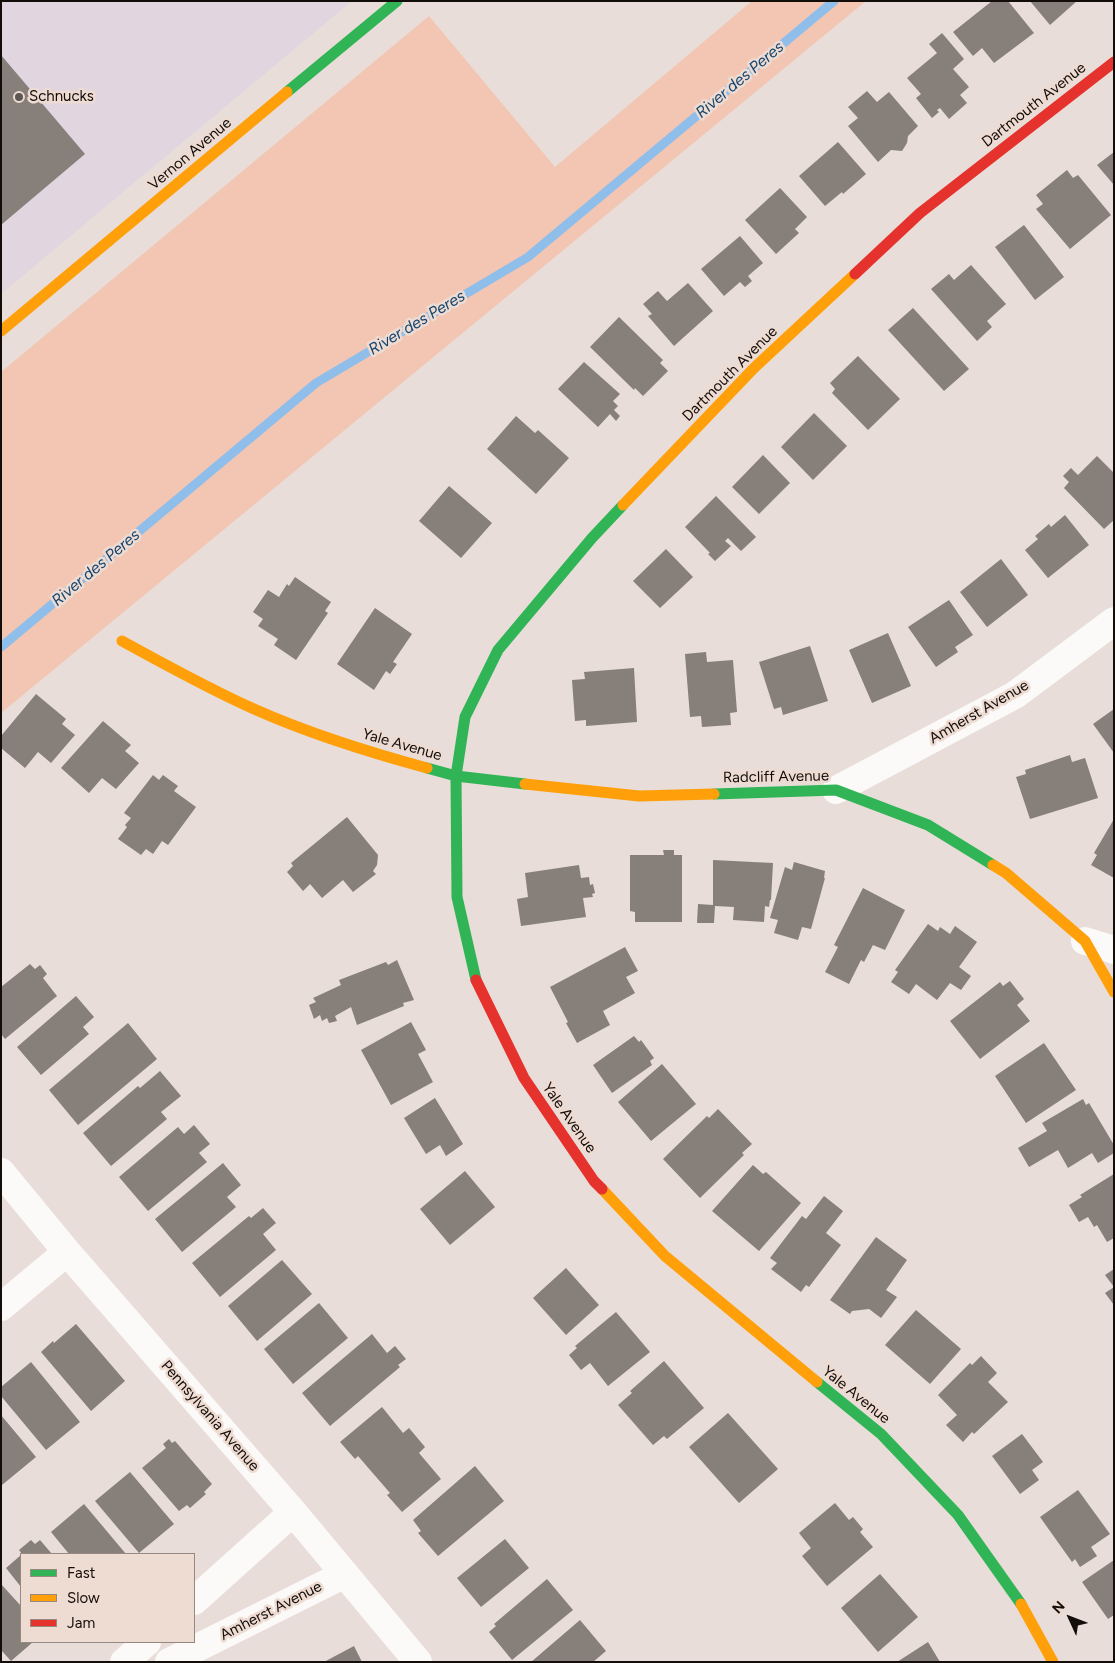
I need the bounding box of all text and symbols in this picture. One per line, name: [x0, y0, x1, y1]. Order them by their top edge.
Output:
water label: River des Peres: [692, 38, 788, 122]
street label: Dartmouth Avenue: [978, 59, 1090, 151]
place label: Schnucks: [29, 88, 94, 106]
marker: Schnucks: [13, 91, 25, 103]
street label: Vernon Avenue: [145, 114, 235, 194]
water label: River des Peres: [365, 287, 469, 359]
street label: Dartmouth Avenue: [679, 323, 781, 425]
water label: River des Peres: [48, 526, 144, 610]
street label: Amherst Avenue: [926, 676, 1032, 748]
street label: Yale Avenue: [360, 725, 444, 765]
street label: Radcliff Avenue: [723, 767, 829, 787]
street label: Yale Avenue: [538, 1079, 600, 1157]
street label: Pennsylvania Avenue: [157, 1357, 263, 1475]
street label: Yale Avenue: [819, 1362, 893, 1428]
legend: [20, 1553, 195, 1643]
text: Fast: [67, 1564, 95, 1582]
street label: Amherst Avenue: [217, 1578, 325, 1644]
text: Slow: [67, 1589, 100, 1607]
north arrow: [1045, 1593, 1095, 1643]
text: N: [1049, 1598, 1069, 1617]
text: Jam: [67, 1614, 95, 1632]

